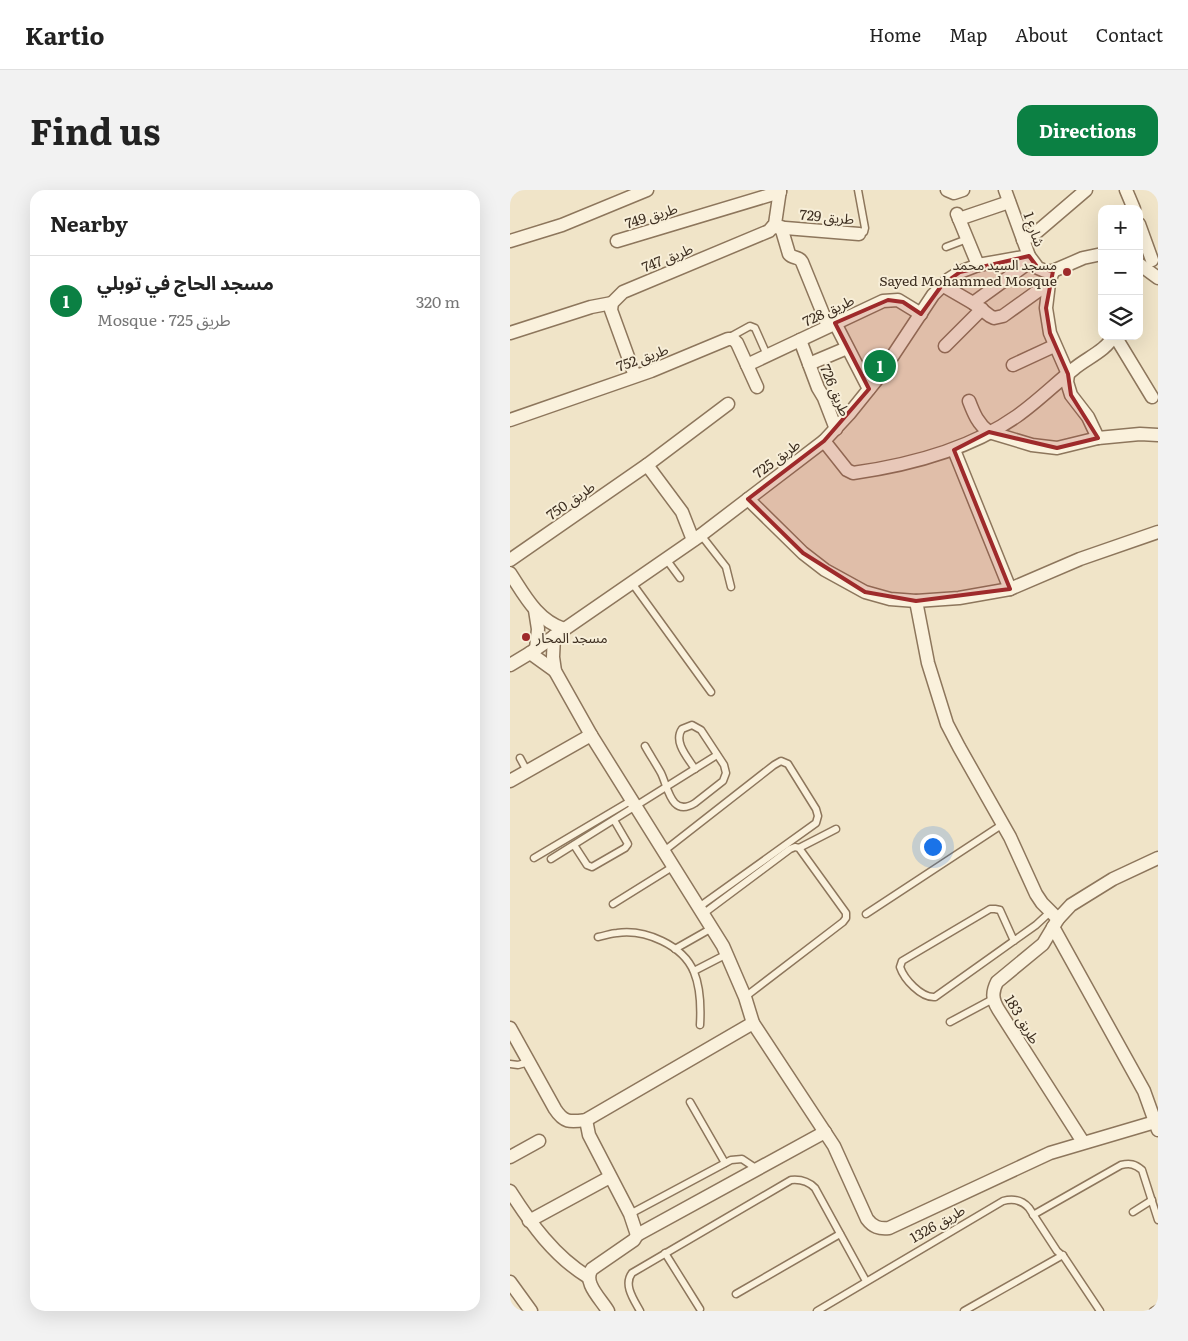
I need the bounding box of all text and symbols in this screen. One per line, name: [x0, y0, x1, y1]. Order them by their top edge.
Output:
text: Kartio: [25, 17, 104, 52]
text: Home: [869, 21, 921, 48]
text: Map: [949, 21, 987, 48]
text: About: [1015, 21, 1068, 48]
text: Contact: [1096, 21, 1163, 48]
text: Find us: [30, 104, 160, 156]
button: Directions: [1017, 105, 1158, 156]
street label: طريق 749: [622, 198, 680, 233]
street label: طريق 729: [799, 204, 855, 229]
map controls: [1098, 205, 1143, 340]
button: +: [1098, 205, 1143, 250]
text: Nearby: [50, 207, 128, 238]
street label: شارع 1: [1018, 209, 1051, 250]
street label: طريق 747: [639, 238, 696, 277]
button: −: [1098, 250, 1143, 295]
place label: مسجد السيد محمد Sayed Mohammed Mosque: [879, 254, 1057, 290]
marker: مسجد السيد محمد Sayed Mohammed Mosque: [1061, 266, 1073, 278]
text: مسجد الحاج في توبلي: [97, 268, 274, 296]
text: 1: [63, 289, 69, 313]
text: 320 m: [416, 289, 460, 313]
street label: طريق 728: [799, 289, 857, 332]
button: layers: [1098, 295, 1143, 340]
text: Mosque · طريق 725: [97, 307, 231, 331]
street label: طريق 752: [613, 338, 671, 377]
pin: 1: [864, 347, 896, 385]
street label: طريق 726: [815, 361, 856, 419]
street label: طريق 725: [748, 434, 804, 483]
street label: طريق 750: [542, 476, 599, 525]
place label: مسجد المحار: [535, 627, 608, 647]
marker: مسجد المحار: [520, 631, 532, 643]
your location: [920, 834, 946, 860]
street label: طريق 183: [1000, 991, 1045, 1048]
street label: طريق 1326: [906, 1199, 969, 1248]

